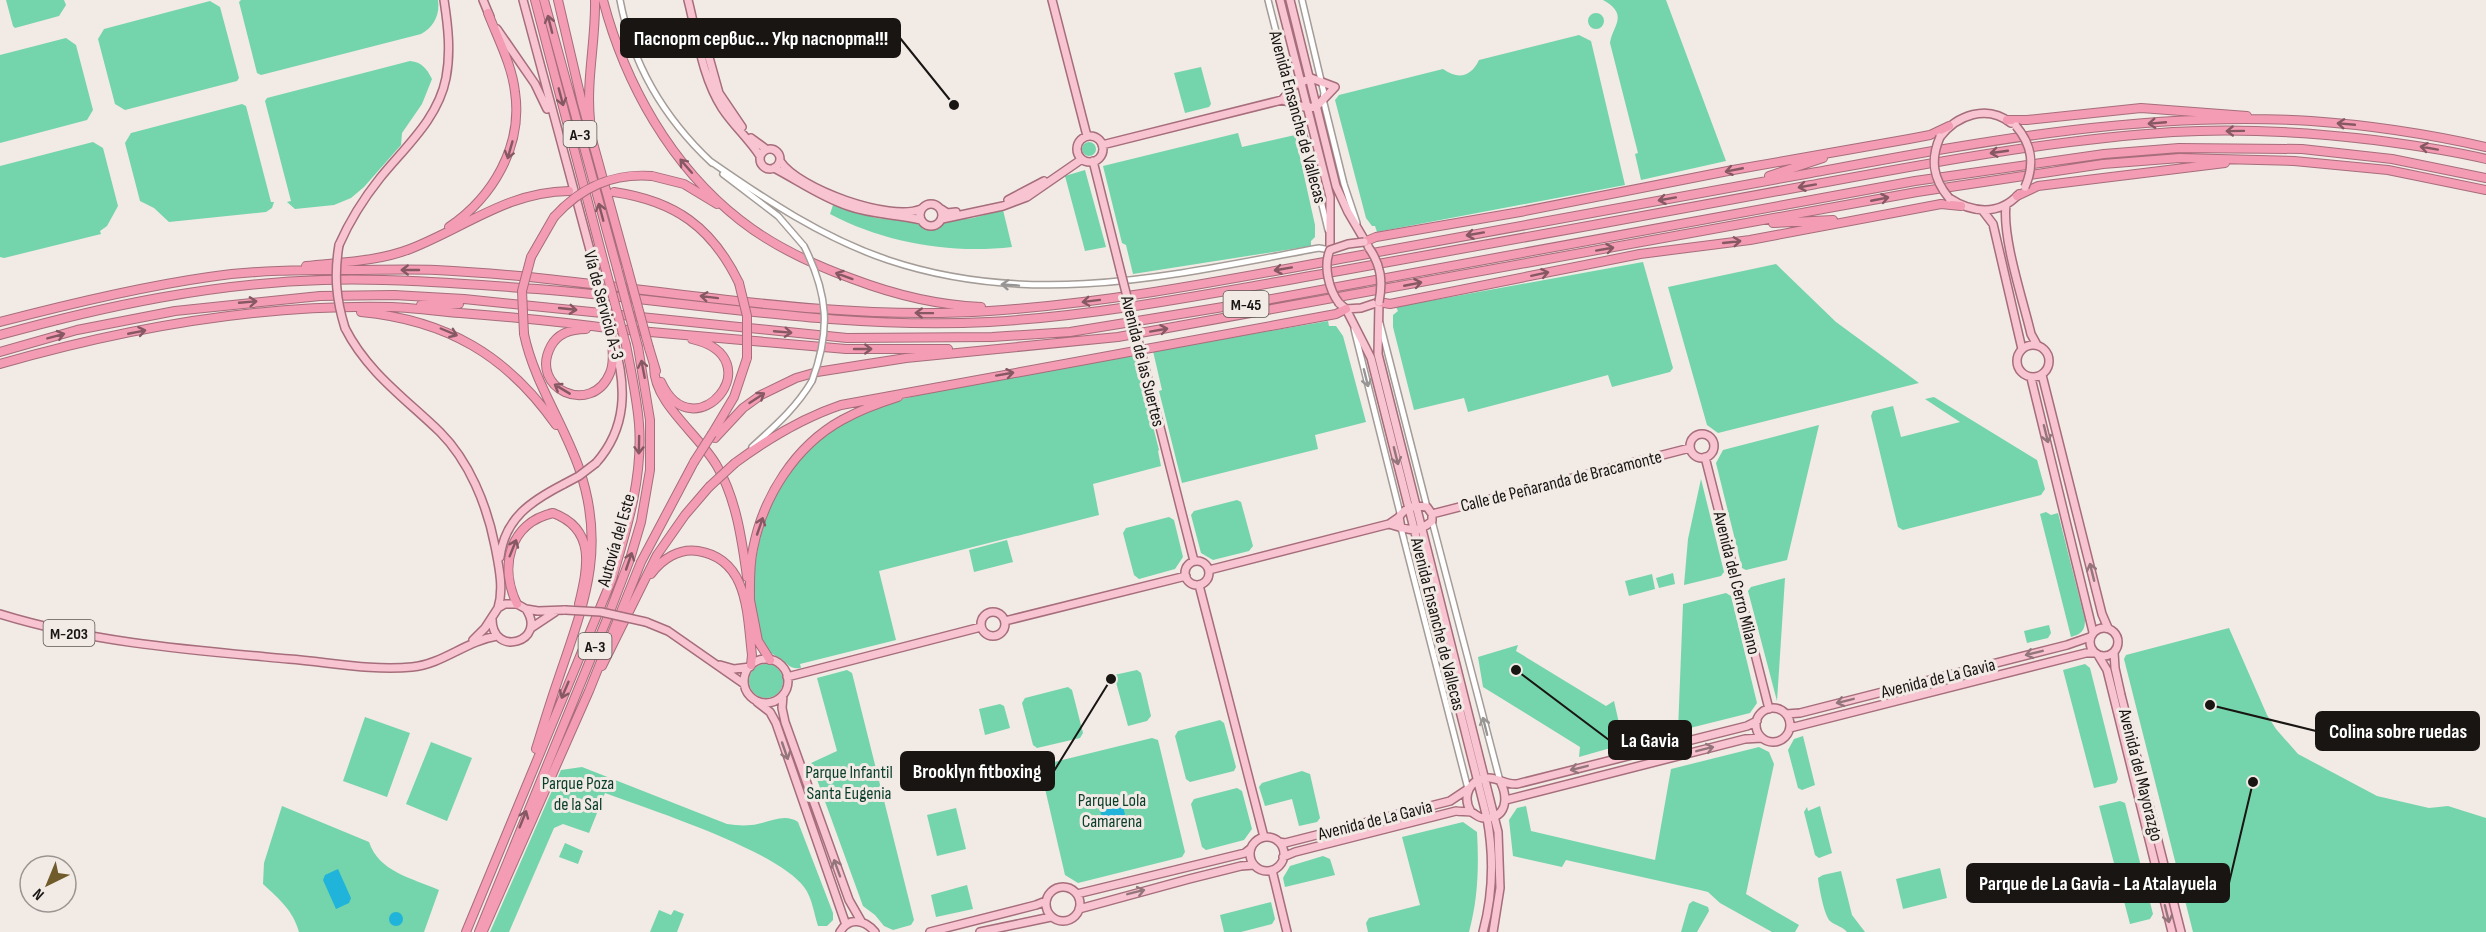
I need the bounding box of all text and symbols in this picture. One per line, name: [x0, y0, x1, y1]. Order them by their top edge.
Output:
one-way arrow: [544, 14, 556, 33]
callout: Паспорт сервис... Укр паспорта!!!: [621, 19, 900, 57]
text: Паспорт сервис... Укр паспорта!!!: [634, 27, 888, 51]
street label: Avenida Ensanche de Vallecas: [1264, 28, 1331, 206]
one-way arrow: [555, 87, 567, 106]
one-way arrow: [2147, 118, 2167, 129]
one-way arrow: [2336, 118, 2356, 129]
road number: A-3: [564, 121, 596, 147]
one-way arrow: [2225, 125, 2245, 137]
one-way arrow: [503, 140, 515, 159]
one-way arrow: [2419, 142, 2439, 153]
one-way arrow: [1989, 147, 2009, 158]
one-way arrow: [679, 159, 693, 174]
one-way arrow: [1724, 165, 1744, 176]
one-way arrow: [1797, 181, 1817, 192]
one-way arrow: [1869, 193, 1889, 204]
one-way arrow: [1657, 194, 1677, 205]
one-way arrow: [595, 203, 607, 222]
one-way arrow: [1466, 229, 1485, 240]
one-way arrow: [1722, 236, 1741, 247]
one-way arrow: [1595, 243, 1614, 254]
street label: Vía de Servicio A-3: [579, 248, 628, 362]
one-way arrow: [401, 264, 421, 276]
one-way arrow: [1274, 264, 1294, 275]
one-way arrow: [1530, 268, 1549, 279]
one-way arrow: [835, 270, 854, 281]
one-way arrow: [1403, 278, 1423, 289]
one-way arrow: [1000, 279, 1020, 290]
one-way arrow: [699, 291, 719, 302]
road number: M-45: [1224, 291, 1268, 317]
street label: Avenida de las Suertes: [1116, 293, 1169, 429]
one-way arrow: [238, 296, 258, 307]
one-way arrow: [1081, 296, 1101, 307]
one-way arrow: [558, 304, 578, 315]
one-way arrow: [915, 307, 935, 319]
one-way arrow: [1149, 324, 1169, 335]
one-way arrow: [127, 326, 147, 337]
one-way arrow: [439, 327, 457, 339]
one-way arrow: [773, 327, 793, 338]
one-way arrow: [46, 329, 65, 341]
one-way arrow: [852, 343, 872, 355]
one-way arrow: [637, 360, 648, 379]
one-way arrow: [995, 368, 1014, 379]
one-way arrow: [1361, 368, 1373, 387]
one-way arrow: [554, 383, 571, 395]
one-way arrow: [748, 392, 765, 404]
one-way arrow: [2040, 424, 2052, 443]
one-way arrow: [633, 434, 645, 454]
one-way arrow: [1391, 446, 1403, 465]
street label: Calle de Peñaranda de Bracamonte: [1458, 446, 1664, 517]
street label: Autovía del Este: [593, 491, 640, 590]
street label: Avenida del Cerro Milano: [1708, 509, 1764, 657]
one-way arrow: [755, 517, 766, 536]
street label: Avenida Ensanche de Vallecas: [1406, 535, 1469, 713]
one-way arrow: [508, 539, 519, 557]
one-way arrow: [624, 552, 635, 571]
one-way arrow: [2085, 563, 2097, 582]
road number: M-203: [44, 620, 94, 646]
road number: A-3: [578, 633, 612, 659]
one-way arrow: [2025, 648, 2044, 660]
street label: Avenida de La Gavia: [1878, 654, 1997, 703]
one-way arrow: [559, 681, 570, 699]
one-way arrow: [1836, 695, 1855, 707]
street label: Avenida del Mayorazgo: [2114, 706, 2167, 843]
callout: Colina sobre ruedas: [2316, 712, 2479, 750]
one-way arrow: [1479, 717, 1491, 736]
text: Colina sobre ruedas: [2329, 720, 2467, 744]
callout: La Gavia: [1609, 721, 1691, 759]
text: La Gavia: [1621, 729, 1679, 753]
one-way arrow: [780, 741, 791, 760]
one-way arrow: [1695, 743, 1714, 755]
callout: Brooklyn fitboxing: [901, 752, 1054, 790]
text: Brooklyn fitboxing: [913, 760, 1042, 784]
park label: Parque Infantil Santa Eugenia: [805, 762, 893, 804]
one-way arrow: [1570, 763, 1589, 775]
park label: Parque Poza de la Sal: [542, 773, 614, 815]
park label: Parque Lola Camarena: [1078, 790, 1146, 832]
street label: Avenida de La Gavia: [1315, 796, 1434, 845]
one-way arrow: [519, 810, 530, 829]
north arrow: [18, 854, 78, 914]
one-way arrow: [831, 859, 842, 878]
callout: Parque de La Gavia - La Atalayuela: [1967, 864, 2229, 902]
text: Parque de La Gavia - La Atalayuela: [1979, 872, 2217, 896]
text: N: [29, 884, 48, 904]
one-way arrow: [1126, 886, 1145, 898]
one-way arrow: [2162, 904, 2174, 923]

